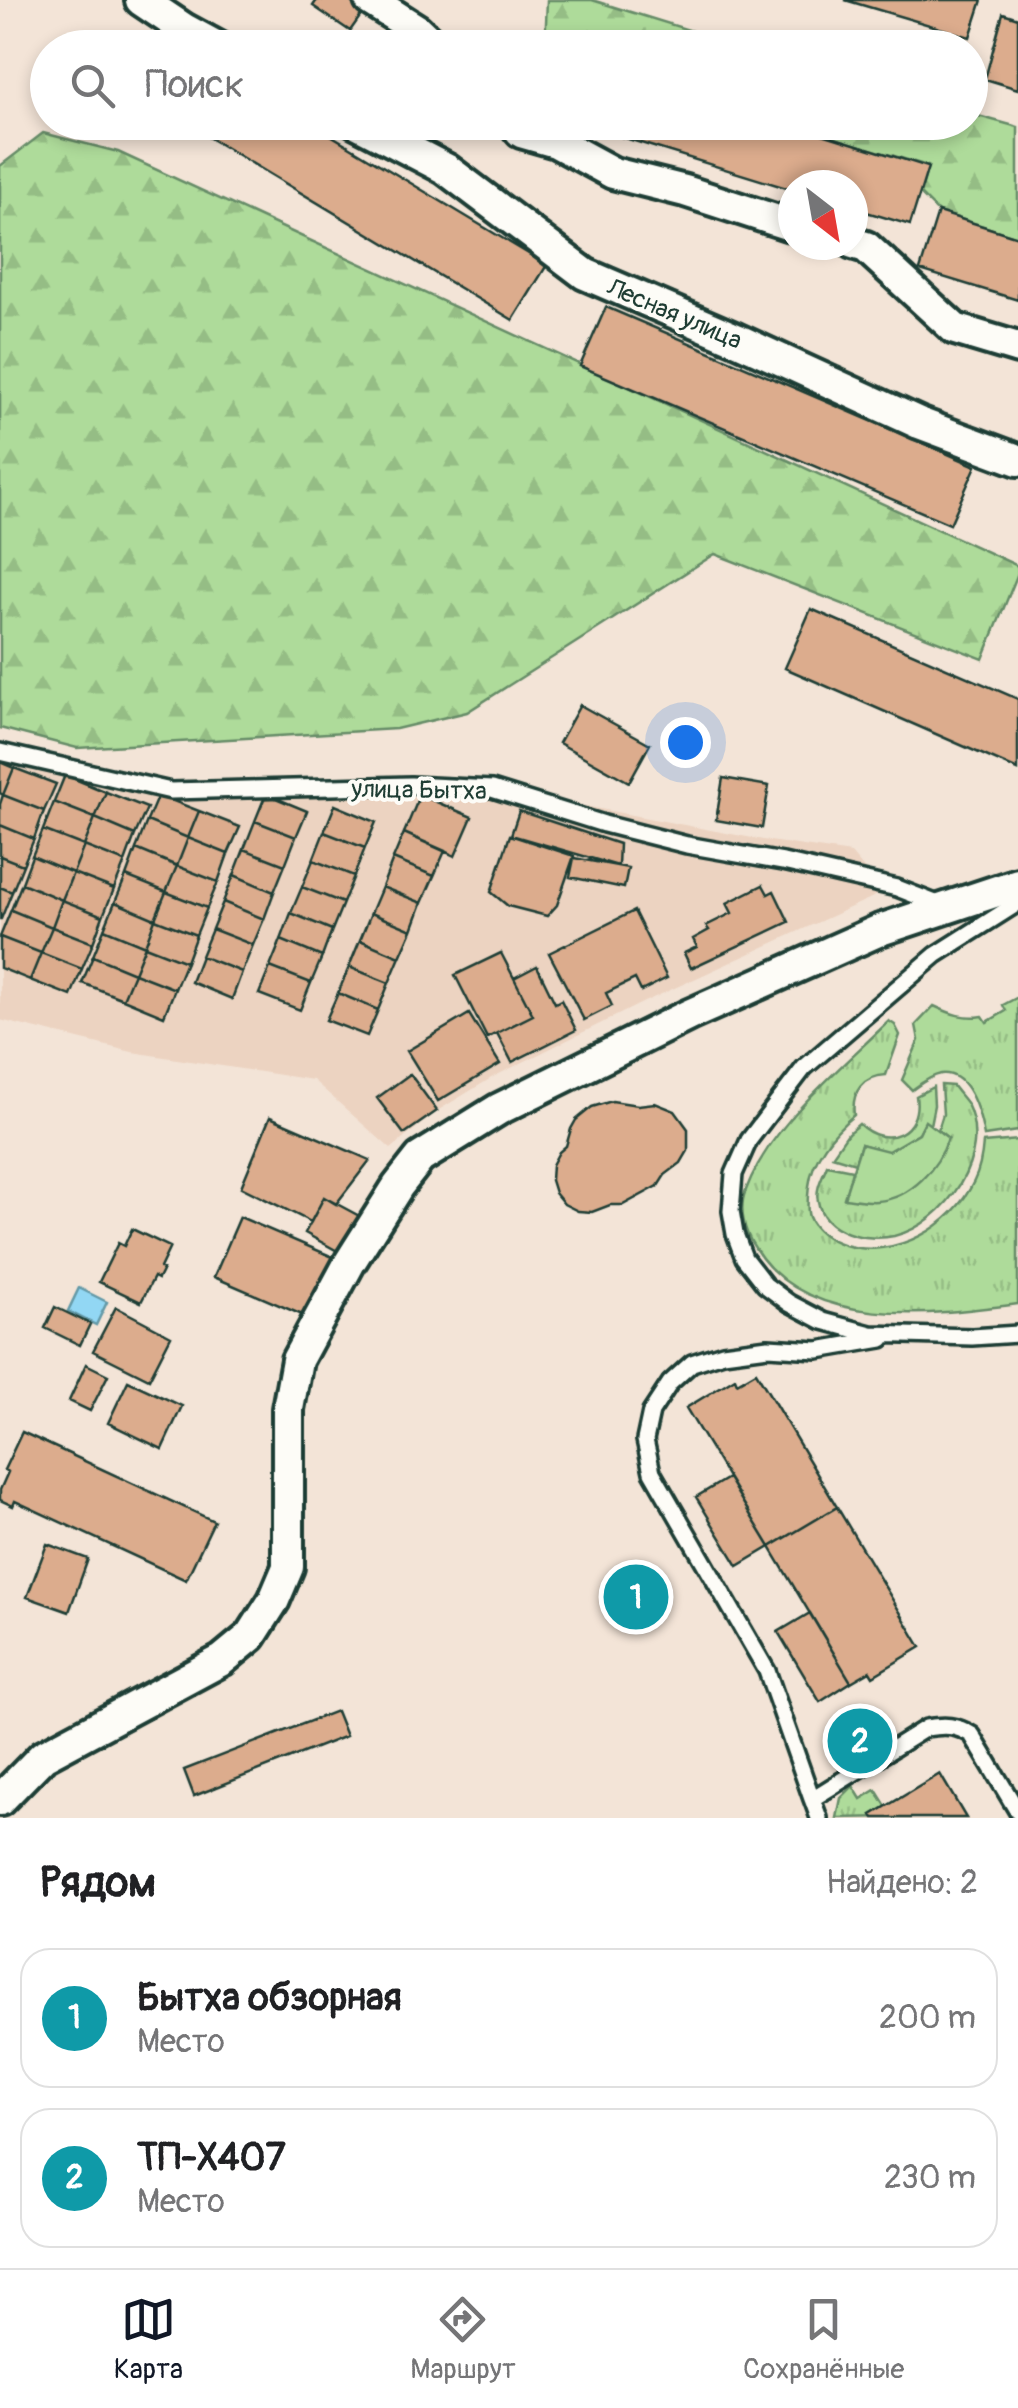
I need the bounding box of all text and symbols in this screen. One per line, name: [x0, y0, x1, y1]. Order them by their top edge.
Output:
search box: [30, 30, 988, 140]
icon: search: [65, 58, 120, 113]
text: Поиск: [145, 61, 244, 109]
north arrow: [778, 170, 868, 260]
street label: Лесная улица: [601, 272, 747, 357]
your location: [660, 717, 711, 768]
street label: улица Бытха: [350, 774, 487, 807]
pin: 1: [604, 1560, 668, 1634]
pin: 2: [828, 1704, 892, 1778]
text: Рядом: [40, 1857, 156, 1909]
text: Найдено: 2: [826, 1863, 978, 1903]
text: Бытха обзорная: [137, 1974, 402, 2022]
text: 1: [68, 1998, 81, 2038]
text: 200 m: [879, 1998, 976, 2038]
text: Место: [137, 2022, 225, 2062]
text: ТП-Х407: [137, 2134, 286, 2182]
text: 2: [66, 2158, 83, 2198]
text: 230 m: [884, 2158, 976, 2198]
text: Место: [137, 2182, 225, 2222]
tab: Карта: [114, 2292, 183, 2387]
tab: Маршрут: [410, 2292, 516, 2387]
tab: Сохранённые: [743, 2292, 904, 2387]

